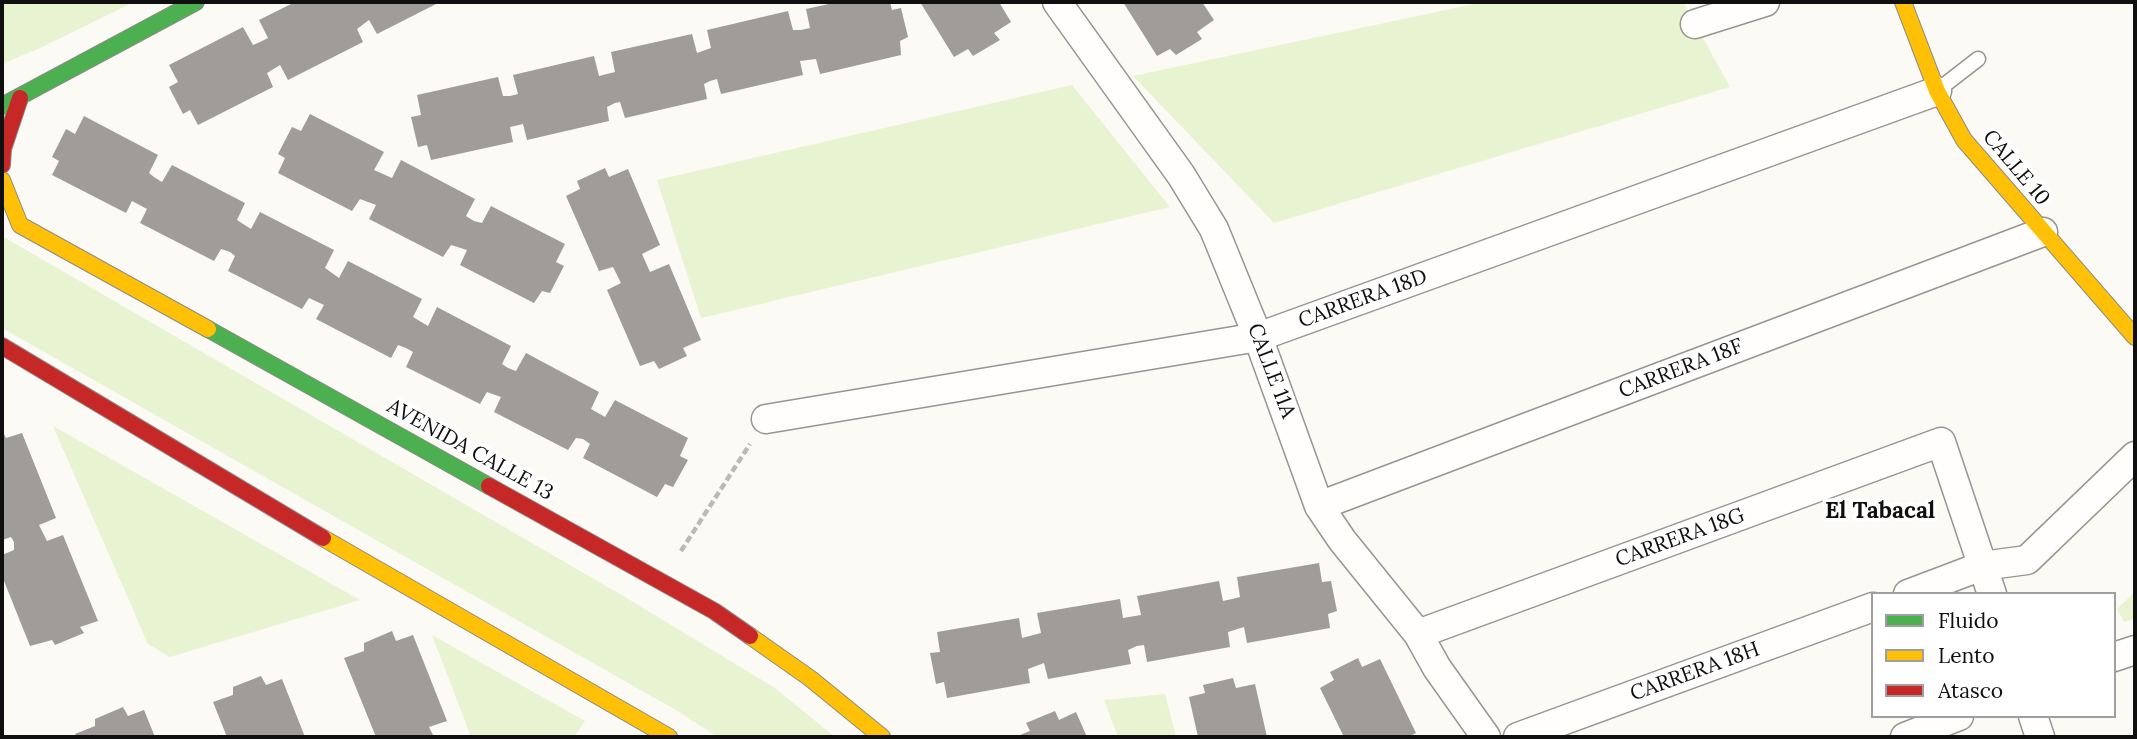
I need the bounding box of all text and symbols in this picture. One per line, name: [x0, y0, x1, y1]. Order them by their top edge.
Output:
street label: CALLE 10: [1977, 125, 2055, 211]
street label: CARRERA 18D: [1295, 264, 1431, 334]
street label: CALLE 11A: [1241, 320, 1301, 422]
street label: CARRERA 18F: [1615, 334, 1747, 404]
street label: AVENIDA CALLE 13: [383, 394, 557, 506]
district label: El Tabacal: [1825, 497, 1935, 525]
street label: CARRERA 18G: [1612, 503, 1748, 573]
legend: [1871, 592, 2116, 718]
text: Fluido: [1938, 607, 1999, 634]
street label: CARRERA 18H: [1627, 637, 1763, 707]
text: Lento: [1938, 642, 1995, 669]
text: Atasco: [1938, 677, 2003, 704]

